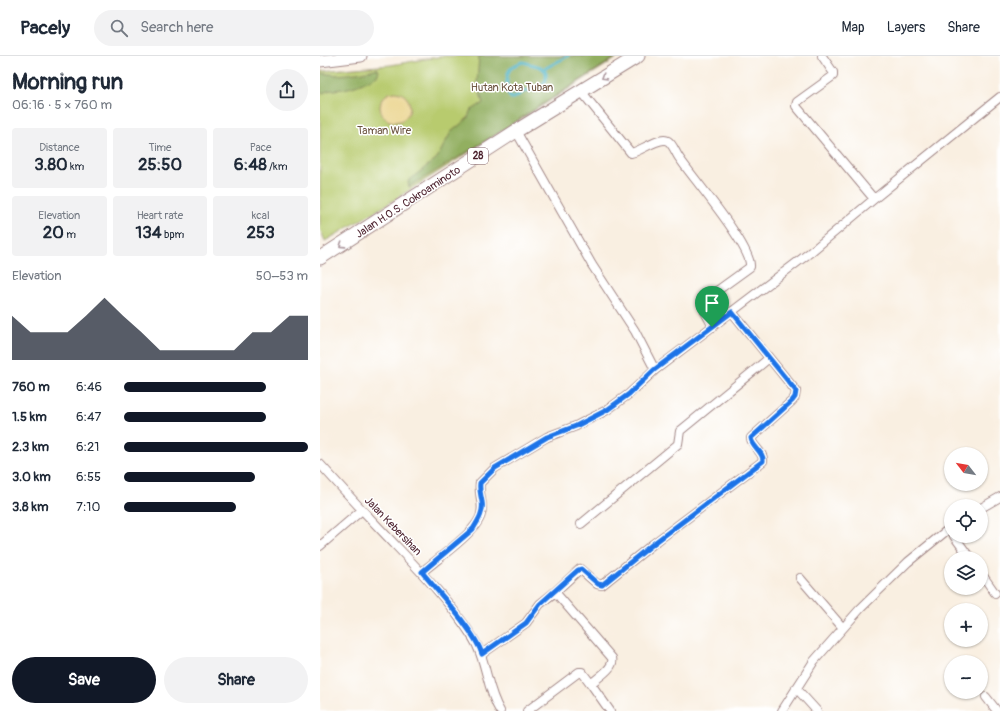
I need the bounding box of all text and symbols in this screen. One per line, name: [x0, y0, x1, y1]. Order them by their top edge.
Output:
search box: [94, 10, 374, 46]
text: Pacely: [20, 16, 70, 40]
icon: search: [108, 17, 130, 39]
text: Search here: [140, 18, 213, 37]
text: Map: [842, 19, 865, 36]
text: Layers: [887, 19, 925, 36]
text: Share: [947, 19, 980, 36]
text: Morning run: [12, 68, 123, 96]
button: share: [266, 69, 308, 111]
one-way arrow: [601, 72, 608, 79]
park label: Hutan Kota Tuban: [471, 81, 553, 94]
text: 06:16 · 5 × 760 m: [12, 97, 112, 113]
park label: Taman Wire: [357, 124, 412, 137]
text: Distance: [39, 141, 79, 154]
text: Time: [148, 141, 171, 154]
text: Pace: [250, 141, 272, 154]
road number: 28: [468, 148, 488, 164]
text: 3.80: [34, 154, 68, 175]
text: 25:50: [138, 154, 182, 175]
text: 6:48: [234, 154, 267, 175]
text: km: [68, 160, 84, 173]
text: /km: [267, 160, 287, 173]
street label: Jalan H.O.S. Cokroaminoto: [353, 163, 463, 241]
text: Elevation: [38, 209, 80, 222]
text: Heart rate: [137, 209, 183, 222]
text: kcal: [252, 209, 270, 222]
text: 20: [43, 222, 64, 243]
text: 134: [136, 222, 162, 243]
text: 253: [247, 222, 275, 243]
text: m: [64, 228, 76, 241]
text: bpm: [162, 228, 184, 241]
one-way arrow: [339, 240, 346, 247]
text: Elevation: [12, 268, 62, 284]
text: 50–53 m: [256, 268, 308, 284]
pin: [695, 286, 729, 327]
icon: arrive: [701, 292, 723, 314]
text: 760 m: [12, 379, 50, 395]
text: 6:46: [76, 379, 102, 395]
text: 1.5 km: [12, 409, 47, 425]
text: 6:47: [76, 409, 101, 425]
text: 2.3 km: [12, 439, 49, 455]
text: 6:21: [76, 439, 99, 455]
north arrow: [944, 447, 988, 491]
map controls: [944, 447, 988, 699]
text: 3.0 km: [12, 469, 51, 485]
text: 6:55: [76, 469, 101, 485]
street label: Jalan Kebersihan: [362, 494, 424, 558]
text: 3.8 km: [12, 499, 48, 515]
text: 7:10: [76, 499, 100, 515]
button: locate: [944, 499, 988, 543]
button: layers: [944, 551, 988, 595]
button: +: [944, 603, 988, 647]
button: −: [944, 655, 988, 699]
button: Save: [12, 657, 156, 703]
button: Share: [164, 657, 308, 703]

